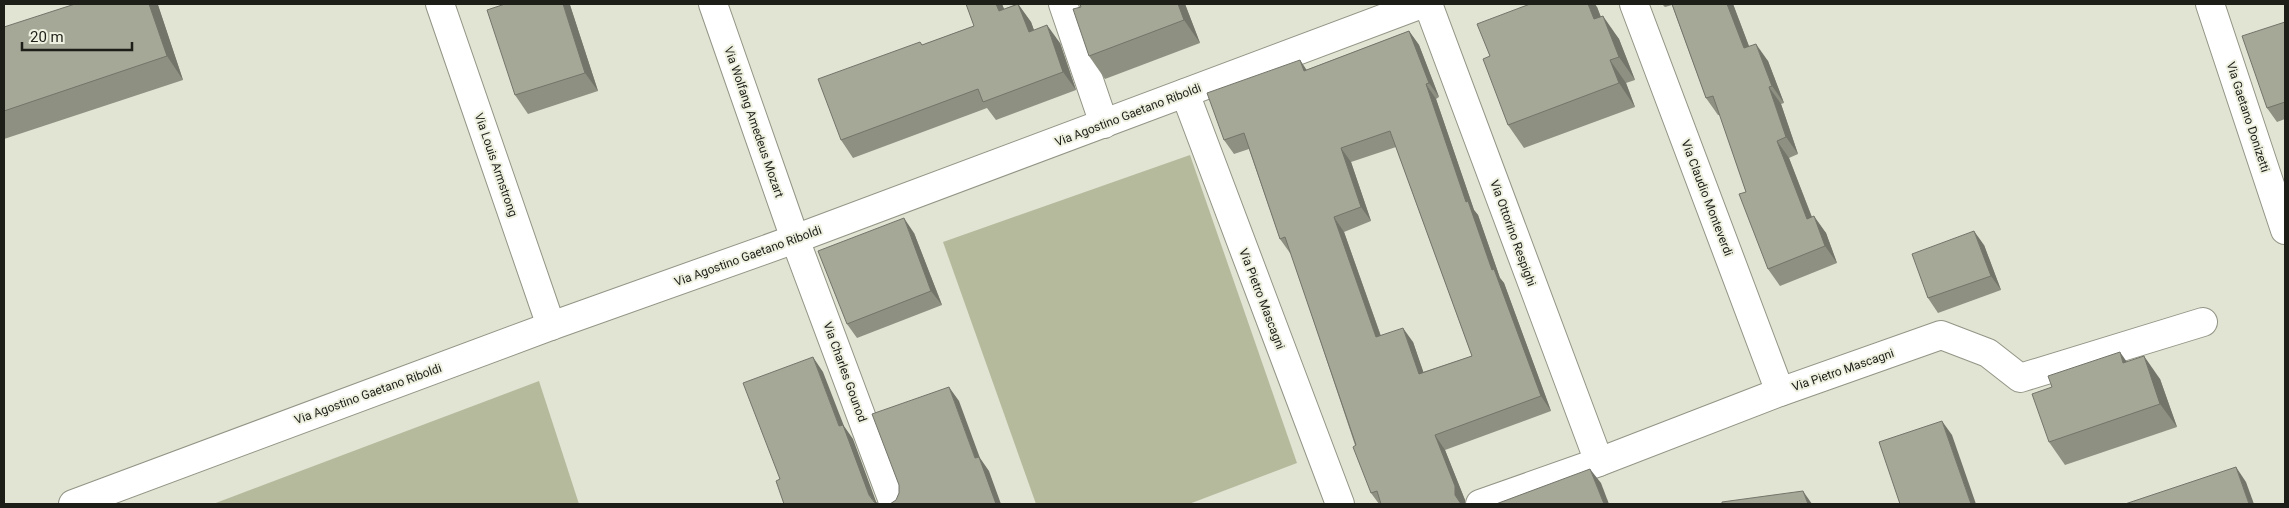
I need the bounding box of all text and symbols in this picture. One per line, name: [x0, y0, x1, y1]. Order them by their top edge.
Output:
scale bar: [22, 20, 132, 52]
text: 20 m: [30, 28, 64, 46]
street label: Via Wolfang Amedeus Mozart: [722, 45, 787, 199]
street label: Via Gaetano Donizetti: [2224, 60, 2272, 174]
street label: Via Agostino Gaetano Riboldi: [1053, 81, 1203, 149]
street label: Via Louis Armstrong: [472, 111, 520, 219]
street label: Via Claudio Monteverdi: [1678, 138, 1736, 258]
street label: Via Ottorino Respighi: [1487, 178, 1539, 288]
street label: Via Agostino Gaetano Riboldi: [673, 223, 823, 289]
street label: Via Pietro Mascagni: [1236, 247, 1288, 351]
street label: Via Charles Gounod: [820, 320, 870, 424]
street label: Via Pietro Mascagni: [1790, 346, 1896, 394]
street label: Via Agostino Gaetano Riboldi: [293, 361, 443, 427]

